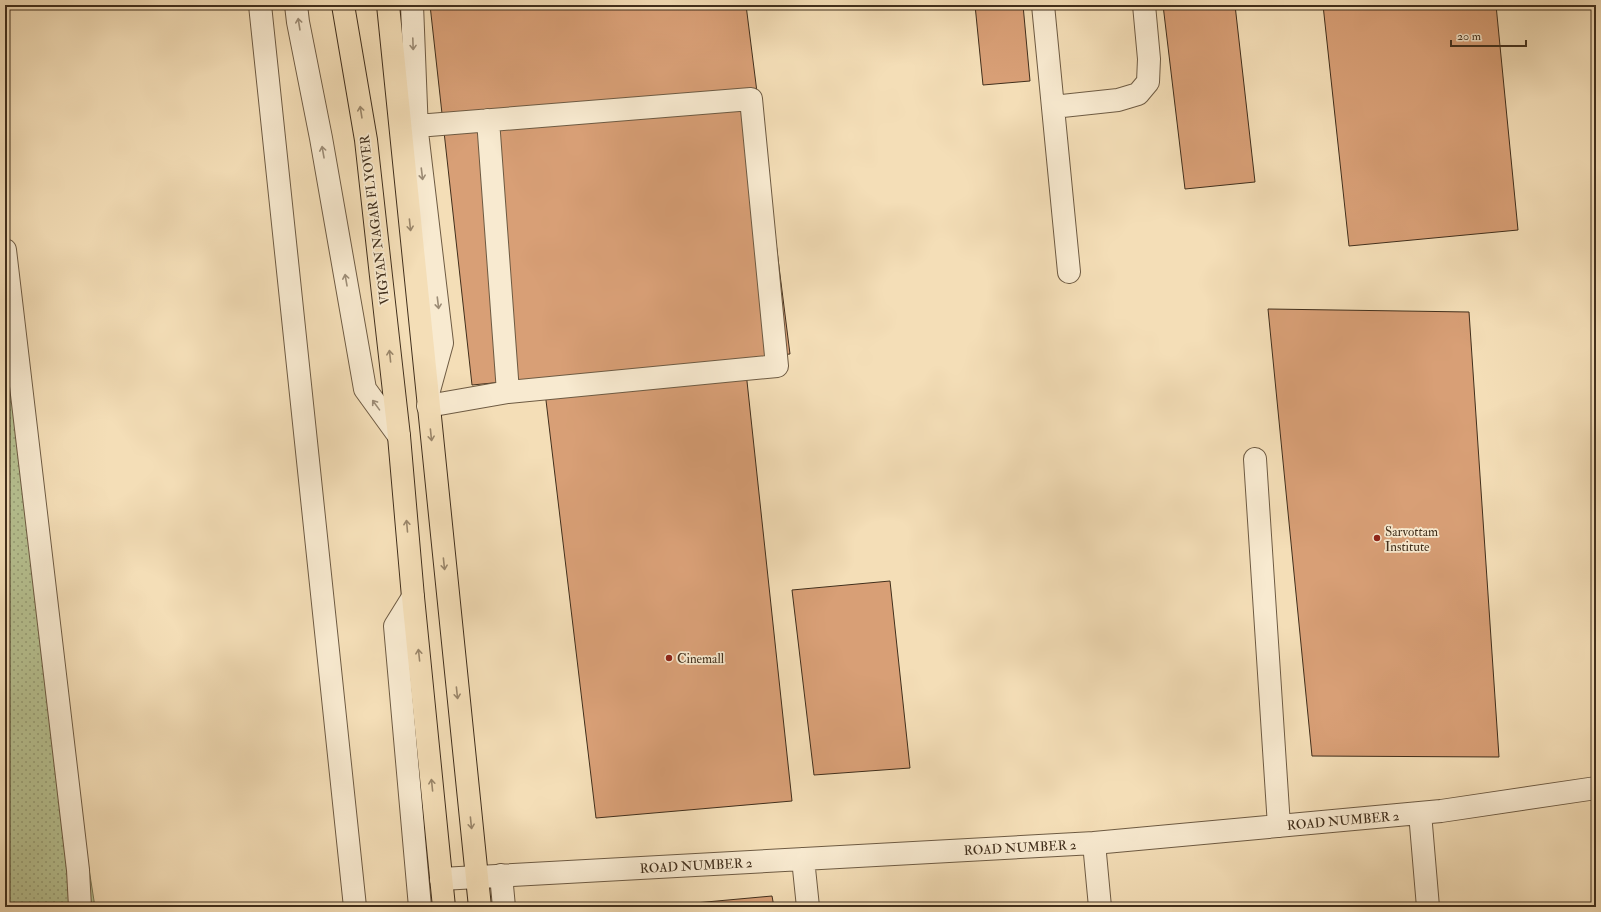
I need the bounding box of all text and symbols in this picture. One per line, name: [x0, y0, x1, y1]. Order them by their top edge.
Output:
one-way arrow: [294, 18, 302, 31]
scale bar: [1451, 22, 1526, 48]
text: 20 m: [1457, 29, 1482, 44]
one-way arrow: [410, 37, 417, 50]
one-way arrow: [357, 106, 365, 119]
street label: VIGYAN NAGAR FLYOVER: [357, 133, 393, 306]
one-way arrow: [319, 146, 327, 159]
one-way arrow: [418, 167, 426, 180]
one-way arrow: [406, 218, 414, 231]
one-way arrow: [341, 274, 349, 287]
one-way arrow: [434, 296, 441, 309]
one-way arrow: [386, 349, 394, 362]
one-way arrow: [372, 399, 380, 410]
one-way arrow: [427, 428, 435, 441]
one-way arrow: [403, 520, 410, 533]
place label: Sarvottam Institute: [1385, 524, 1438, 555]
marker: Sarvottam Institute: [1372, 533, 1382, 543]
one-way arrow: [441, 557, 448, 570]
one-way arrow: [415, 649, 422, 662]
place label: Cinemall: [677, 651, 725, 667]
marker: Cinemall: [664, 653, 674, 663]
one-way arrow: [454, 686, 461, 699]
one-way arrow: [428, 779, 436, 792]
street label: ROAD NUMBER 2: [1286, 808, 1400, 834]
one-way arrow: [467, 816, 474, 829]
street label: ROAD NUMBER 2: [963, 837, 1077, 859]
street label: ROAD NUMBER 2: [639, 855, 753, 877]

